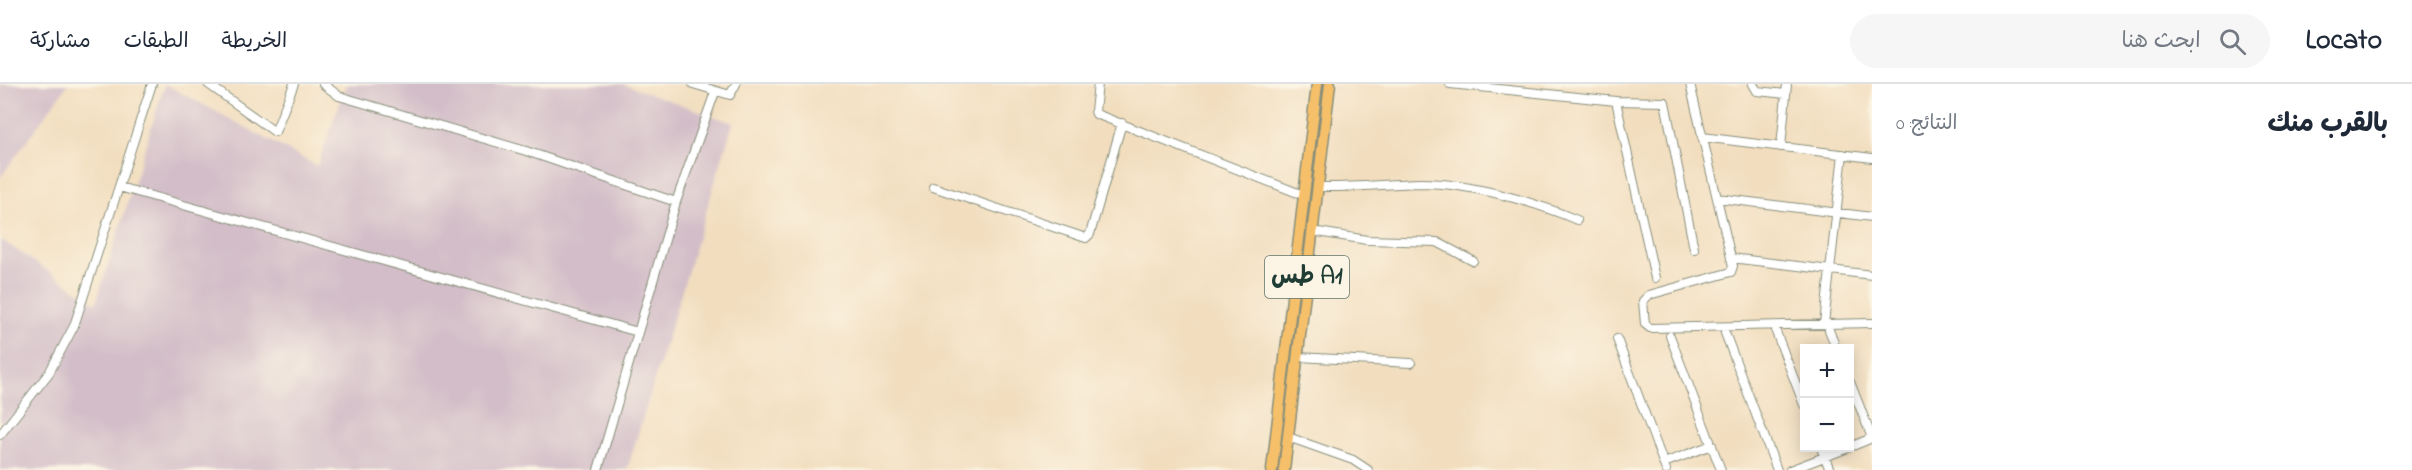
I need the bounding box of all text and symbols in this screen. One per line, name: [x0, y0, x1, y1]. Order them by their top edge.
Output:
search box: [1850, 14, 2270, 68]
text: Locato: [2306, 21, 2382, 62]
icon: search: [2216, 25, 2249, 58]
text: ابحث هنا: [2122, 26, 2201, 58]
text: مشاركة: [30, 27, 91, 57]
text: الطبقات: [124, 27, 189, 57]
text: الخريطة: [222, 27, 287, 57]
text: بالقرب منك: [2267, 106, 2388, 144]
text: النتائج: 0: [1896, 110, 1957, 139]
road number: طس A1: [1265, 256, 1349, 298]
map controls: [1800, 344, 1854, 452]
button: +: [1800, 344, 1854, 398]
button: −: [1800, 398, 1854, 452]

